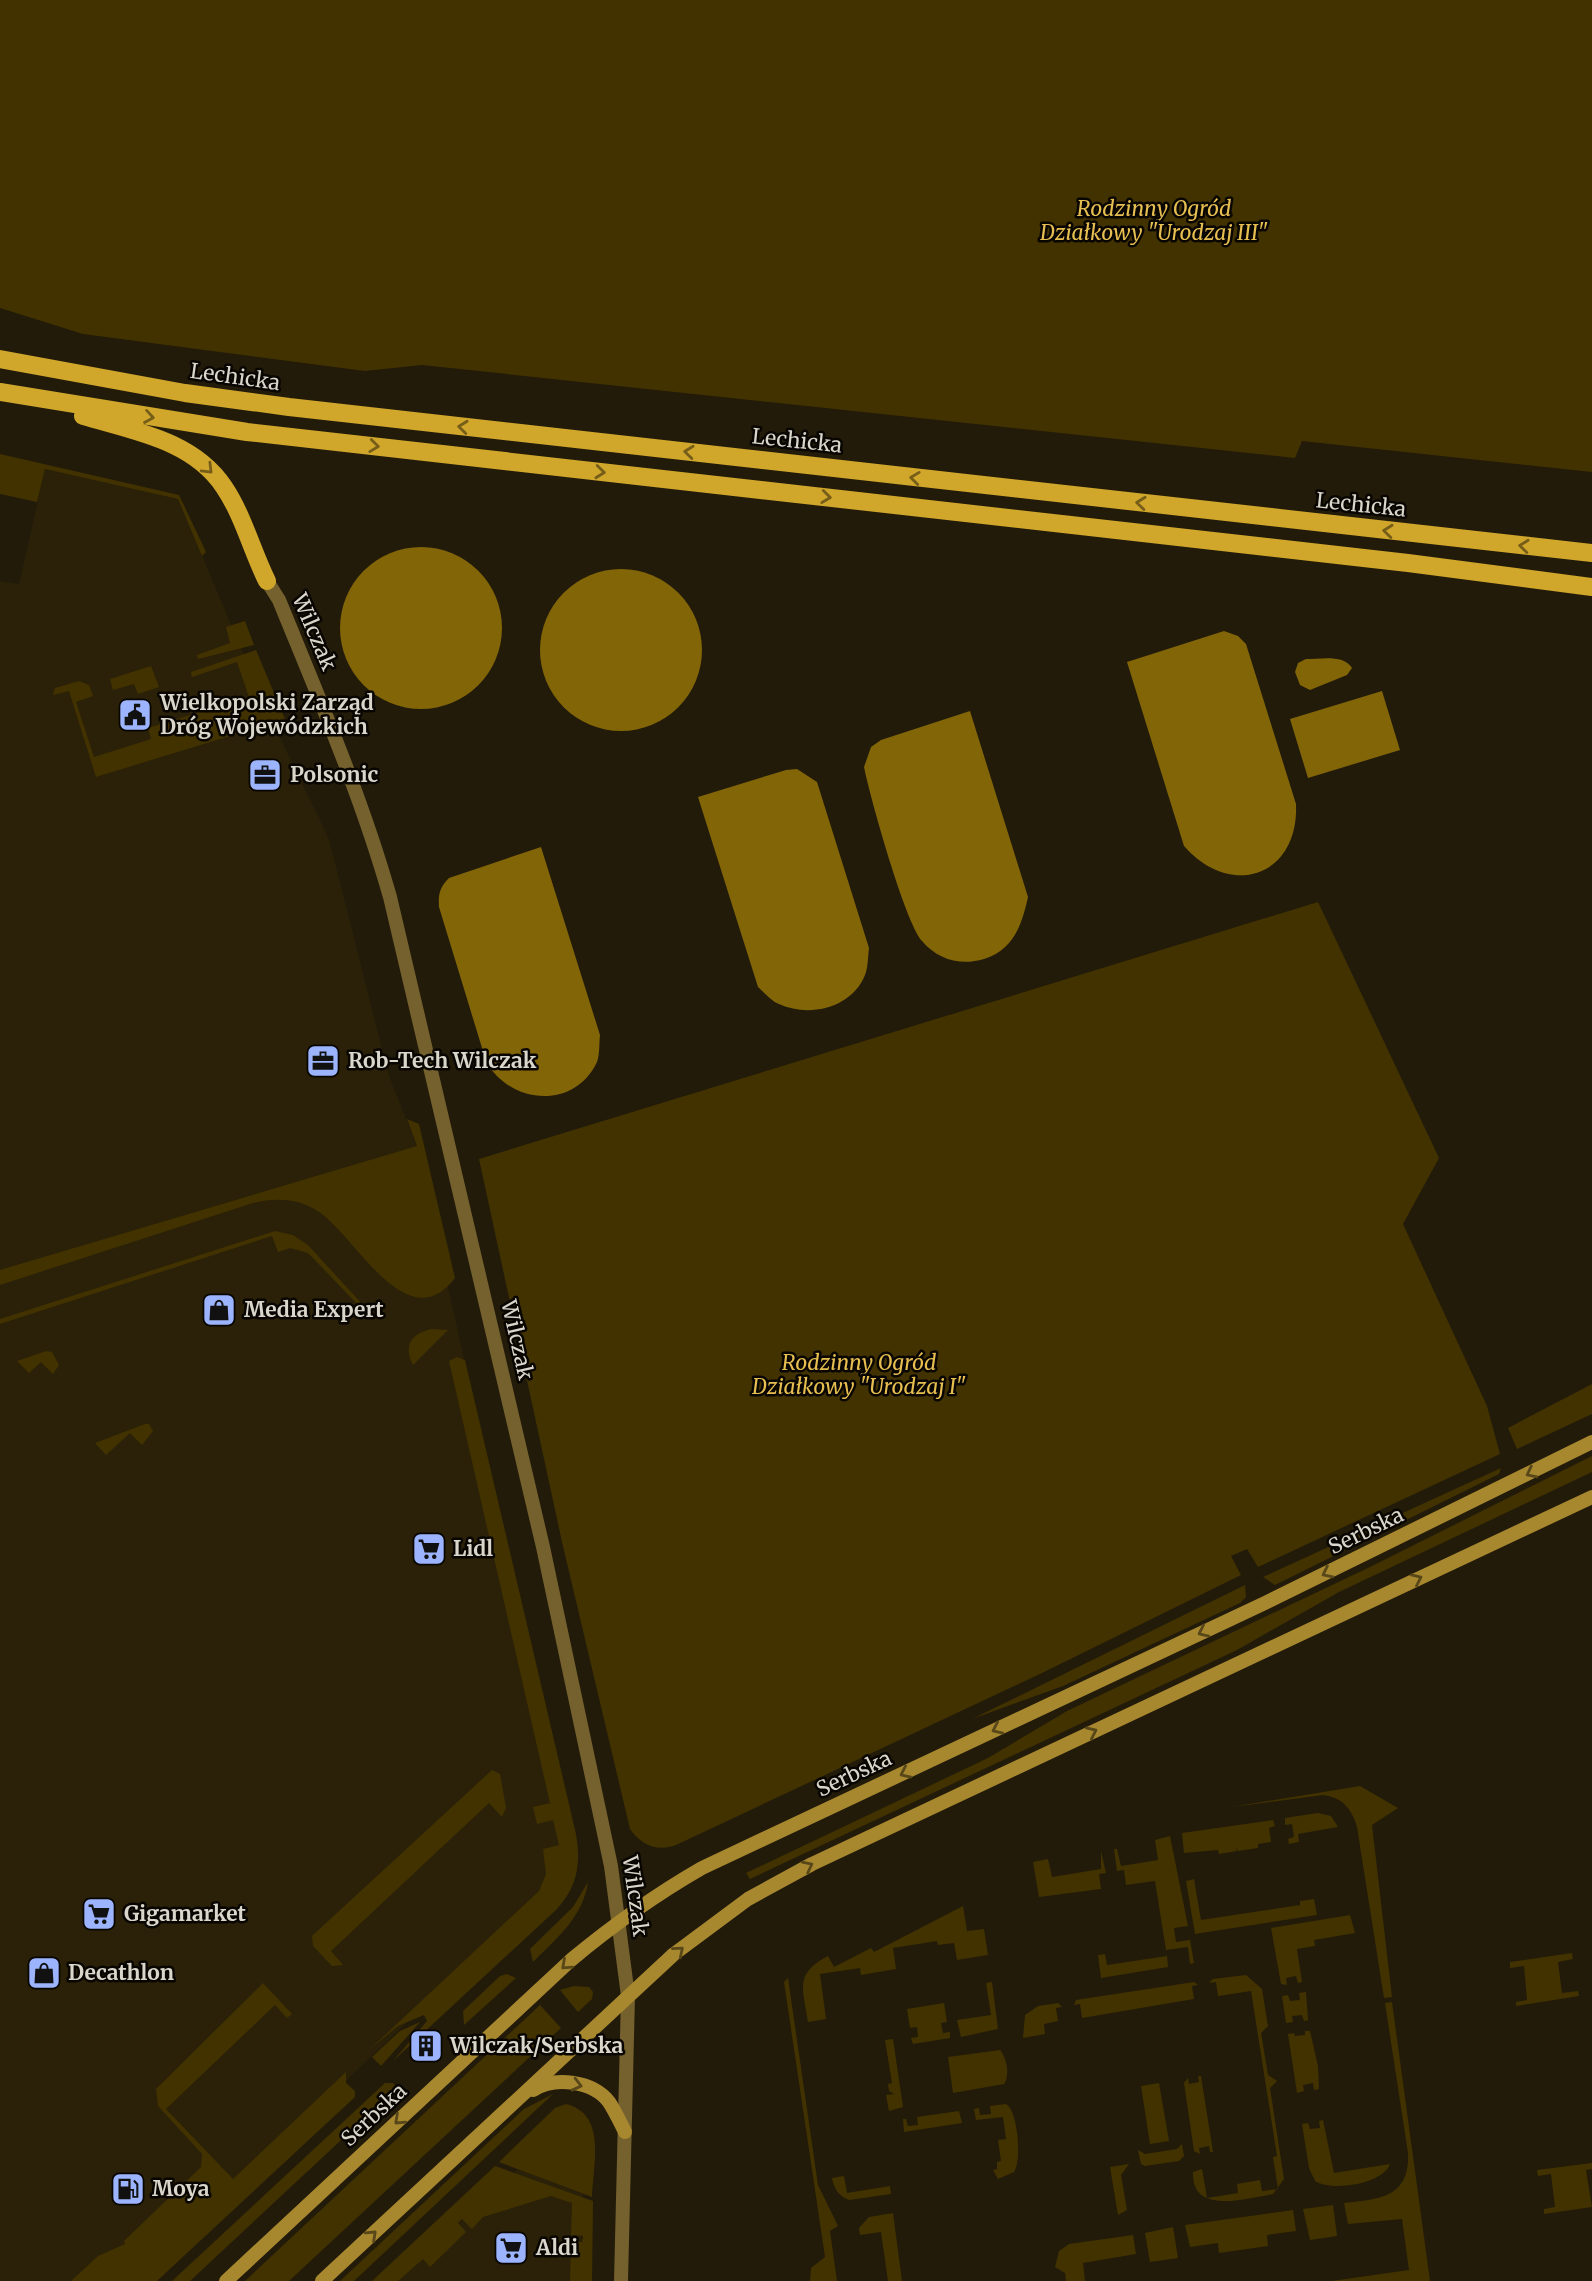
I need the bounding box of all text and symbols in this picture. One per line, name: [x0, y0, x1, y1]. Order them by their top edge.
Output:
park label: Rodzinny Ogród Działkowy "Urodzaj III": [1039, 195, 1268, 246]
street label: Lechicka: [188, 357, 282, 396]
one-way arrow: [142, 409, 154, 424]
one-way arrow: [457, 419, 469, 434]
street label: Lechicka: [751, 422, 843, 459]
one-way arrow: [368, 439, 380, 454]
one-way arrow: [683, 445, 695, 460]
one-way arrow: [200, 461, 213, 474]
one-way arrow: [595, 464, 606, 479]
one-way arrow: [909, 470, 921, 485]
street label: Lechicka: [1315, 486, 1407, 523]
one-way arrow: [820, 490, 832, 505]
one-way arrow: [1135, 496, 1146, 511]
one-way arrow: [1382, 523, 1394, 538]
one-way arrow: [1518, 539, 1529, 554]
street label: Wilczak: [286, 588, 343, 675]
place label: Wielkopolski Zarząd Dróg Wojewódzkich: [159, 689, 374, 740]
public building icon: Wielkopolski Zarząd Dróg Wojewódzkich: [116, 696, 154, 734]
office icon: Polsonic: [246, 756, 284, 794]
place label: Polsonic: [290, 761, 379, 788]
office icon: Rob-Tech Wilczak: [304, 1042, 342, 1080]
place label: Rob-Tech Wilczak: [348, 1047, 537, 1074]
shop icon: Media Expert: [200, 1291, 238, 1329]
place label: Media Expert: [244, 1296, 384, 1323]
street label: Wilczak: [495, 1296, 540, 1383]
park label: Rodzinny Ogród Działkowy "Urodzaj I": [751, 1349, 966, 1400]
one-way arrow: [1526, 1464, 1538, 1478]
street label: Serbska: [1324, 1501, 1408, 1560]
supermarket icon: Lidl: [410, 1530, 448, 1568]
place label: Lidl: [453, 1535, 493, 1562]
one-way arrow: [1322, 1565, 1334, 1579]
one-way arrow: [1410, 1573, 1422, 1587]
one-way arrow: [1198, 1624, 1210, 1638]
one-way arrow: [992, 1721, 1004, 1735]
one-way arrow: [1084, 1726, 1097, 1740]
street label: Serbska: [812, 1744, 896, 1803]
one-way arrow: [900, 1764, 912, 1778]
street label: Wilczak: [616, 1853, 655, 1939]
one-way arrow: [801, 1861, 813, 1875]
supermarket icon: Gigamarket: [80, 1895, 118, 1933]
place label: Gigamarket: [124, 1900, 247, 1927]
one-way arrow: [670, 1947, 683, 1959]
shop icon: Decathlon: [25, 1954, 63, 1992]
one-way arrow: [561, 1956, 574, 1969]
place label: Decathlon: [68, 1959, 174, 1986]
building icon: Wilczak/Serbska: [407, 2027, 445, 2065]
place label: Wilczak/Serbska: [449, 2032, 624, 2059]
street label: Serbska: [335, 2077, 412, 2152]
one-way arrow: [571, 2077, 583, 2091]
one-way arrow: [394, 2111, 407, 2124]
fuel station icon: Moya: [109, 2170, 147, 2208]
place label: Moya: [152, 2175, 210, 2202]
supermarket icon: Aldi: [492, 2229, 530, 2267]
one-way arrow: [364, 2230, 377, 2243]
place label: Aldi: [535, 2234, 578, 2261]

